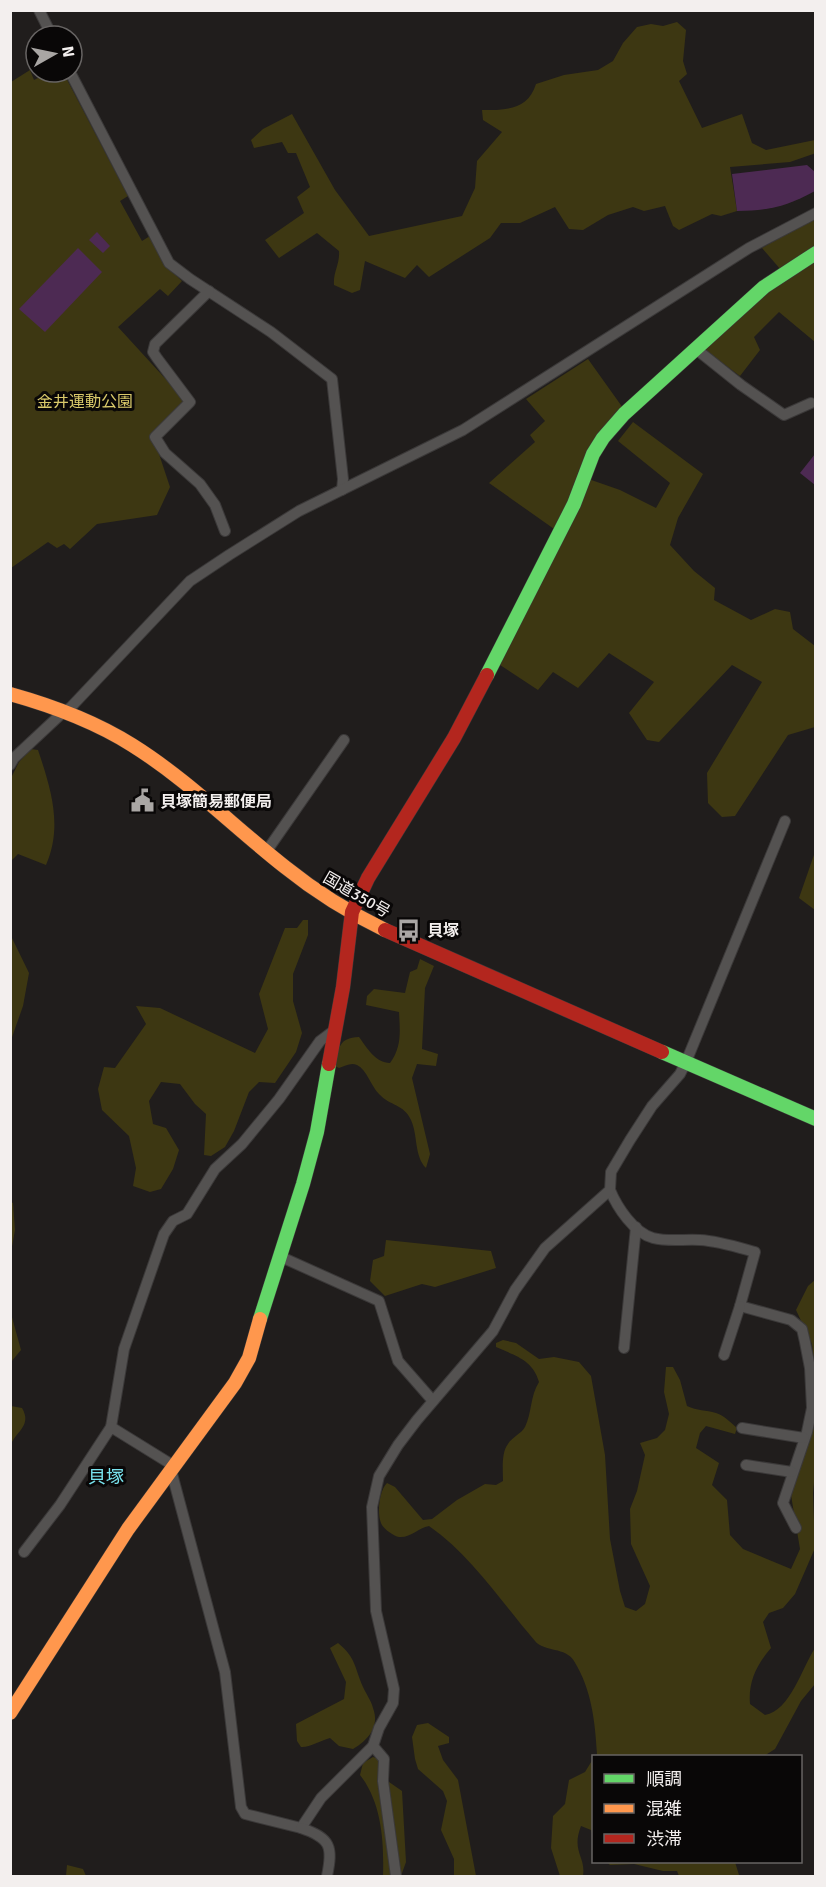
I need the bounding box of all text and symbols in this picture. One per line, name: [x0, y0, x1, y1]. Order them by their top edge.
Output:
north arrow: [24, 24, 84, 84]
text: N: [57, 45, 79, 59]
park label: 金井運動公園: [37, 392, 133, 412]
public building icon: 貝塚簡易郵便局: [129, 788, 155, 814]
place label: 貝塚簡易郵便局: [160, 792, 272, 812]
street label: 国道350号: [319, 868, 394, 922]
bus stop icon: 貝塚: [396, 917, 422, 943]
place label: 貝塚: [427, 921, 459, 941]
district label: 貝塚: [88, 1466, 124, 1488]
legend: [592, 1755, 802, 1863]
text: 順調: [646, 1768, 682, 1790]
text: 混雑: [646, 1798, 682, 1820]
text: 渋滞: [646, 1828, 682, 1850]

